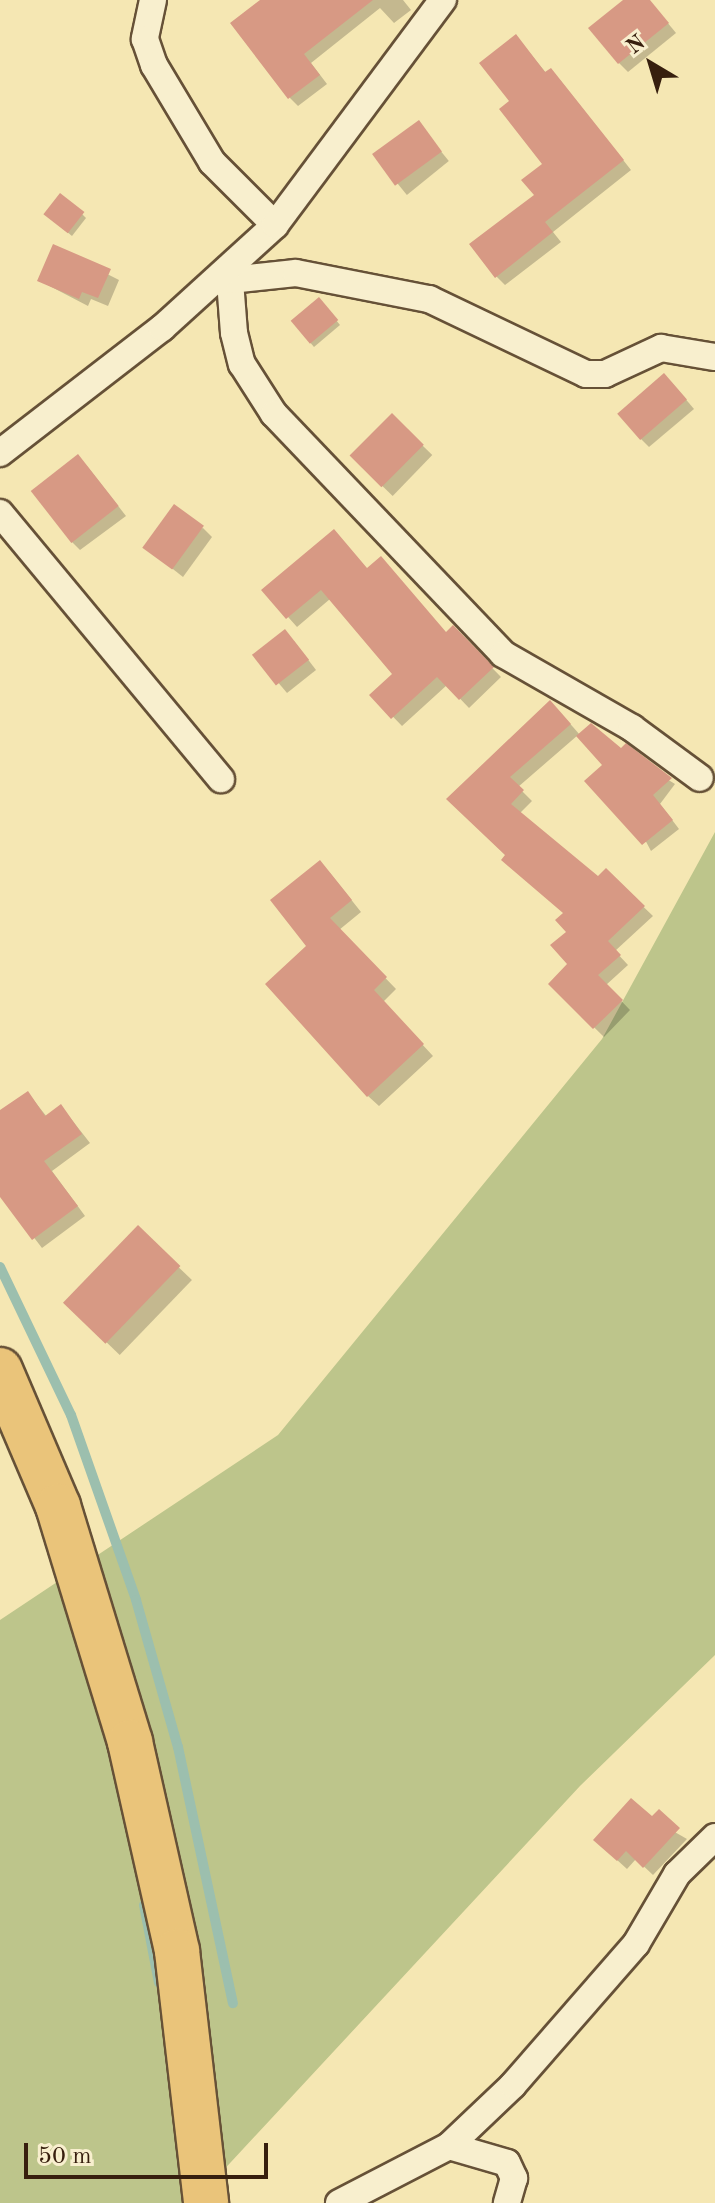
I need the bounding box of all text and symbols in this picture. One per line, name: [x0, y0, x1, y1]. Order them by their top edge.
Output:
north arrow: [611, 24, 691, 104]
text: N: [623, 31, 650, 59]
scale bar: [28, 2127, 272, 2177]
text: 50 m: [38, 2145, 92, 2169]

